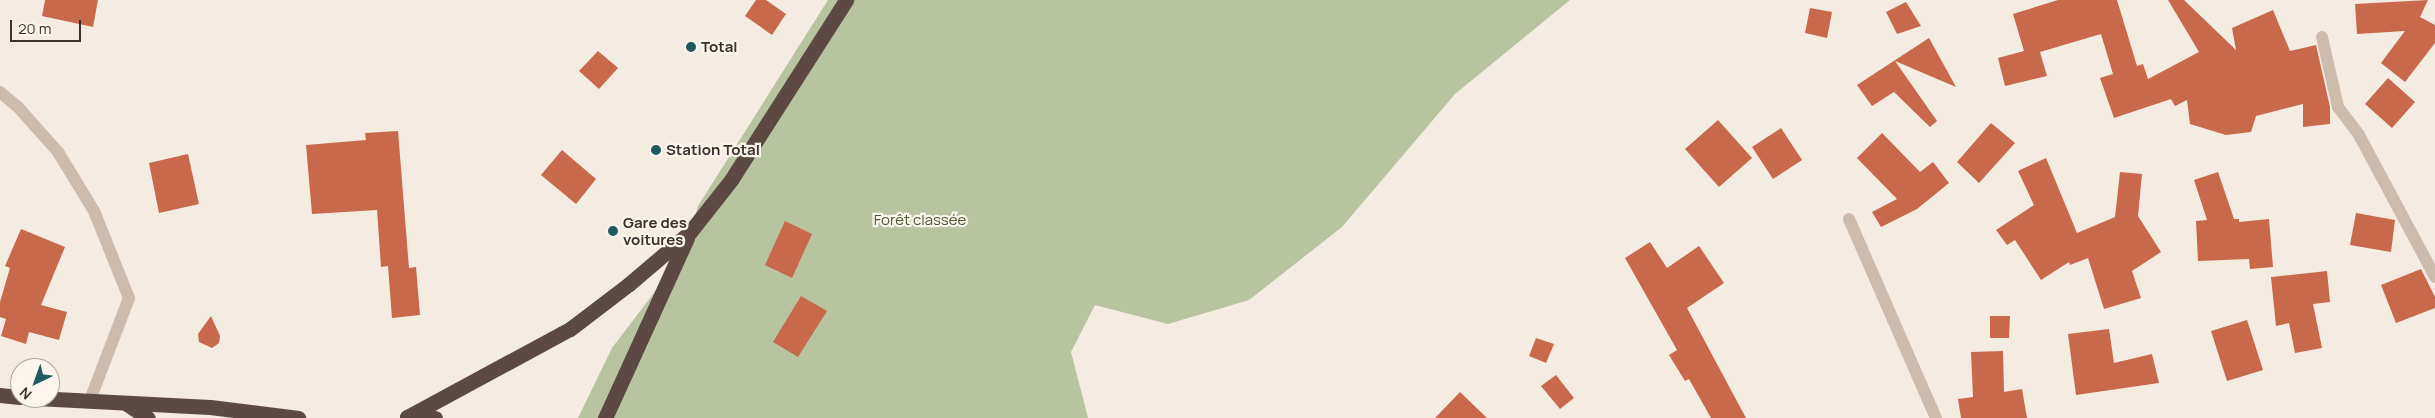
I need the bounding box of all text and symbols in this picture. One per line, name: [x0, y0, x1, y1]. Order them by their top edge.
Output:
scale bar: [12, 10, 84, 42]
text: 20 m: [18, 18, 51, 39]
place label: Total: [701, 38, 738, 56]
marker: Total: [685, 41, 697, 53]
place label: Station Total: [666, 141, 760, 159]
marker: Station Total: [650, 144, 662, 156]
park label: Forêt classée: [874, 211, 966, 229]
place label: Gare des voitures: [623, 213, 687, 248]
marker: Gare des voitures: [607, 225, 619, 237]
north arrow: [10, 358, 60, 408]
text: N: [15, 383, 35, 404]

